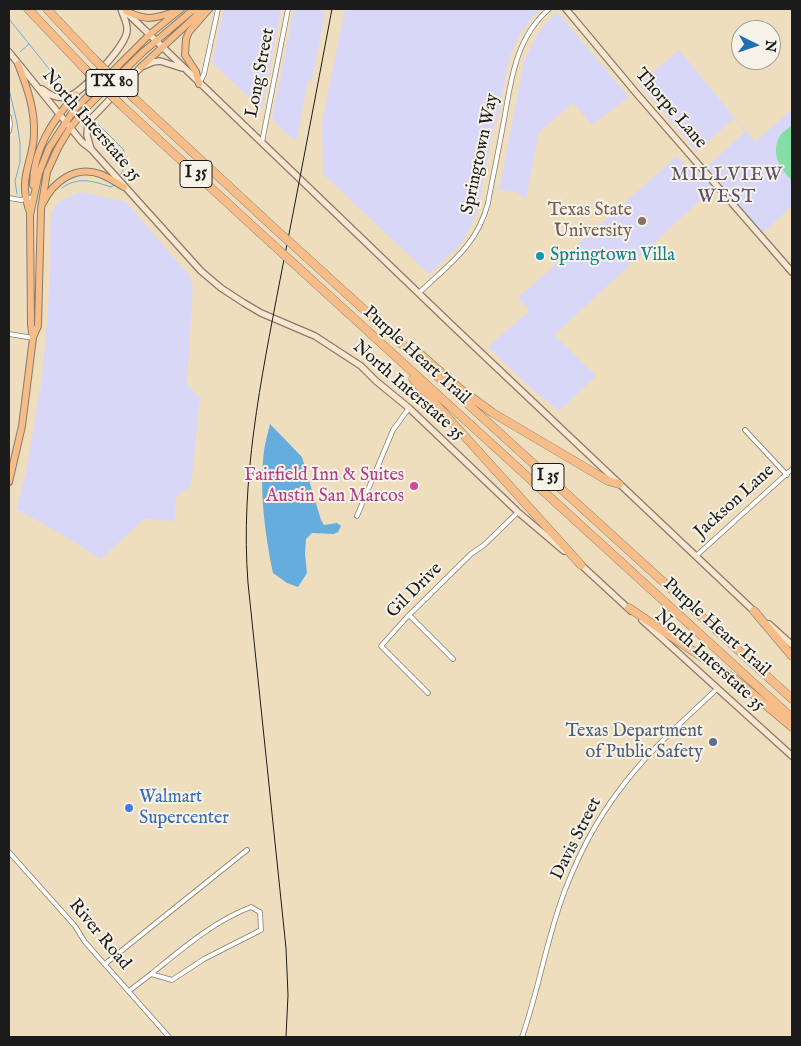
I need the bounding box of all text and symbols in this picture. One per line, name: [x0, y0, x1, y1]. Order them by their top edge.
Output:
north arrow: [731, 20, 781, 70]
street label: Long Street: [242, 26, 280, 120]
text: N: [761, 39, 779, 53]
street label: Thorpe Lane: [629, 64, 711, 154]
street label: North Interstate 35: [37, 66, 145, 186]
road number: TX 80: [86, 70, 138, 96]
street label: Springtown Way: [458, 91, 504, 217]
road number: I 35: [180, 160, 212, 188]
district label: MILLVIEW WEST: [670, 165, 784, 209]
place label: Texas State University: [548, 200, 632, 242]
marker: Texas State University: [636, 215, 648, 227]
place label: Springtown Villa: [550, 245, 675, 267]
marker: Springtown Villa: [534, 250, 546, 262]
street label: Purple Heart Trail: [358, 302, 474, 410]
street label: North Interstate 35: [348, 337, 468, 445]
street label: Jackson Lane: [691, 461, 779, 543]
road number: I 35: [532, 464, 564, 491]
place label: Fairfield Inn & Suites Austin San Marcos: [244, 465, 404, 508]
marker: Fairfield Inn & Suites Austin San Marcos: [408, 480, 420, 492]
street label: Gil Drive: [383, 559, 447, 623]
street label: Purple Heart Trail: [658, 574, 774, 682]
street label: North Interstate 35: [649, 606, 769, 716]
place label: Texas Department of Public Safety: [566, 721, 703, 764]
marker: Texas Department of Public Safety: [707, 736, 719, 748]
place label: Walmart Supercenter: [139, 787, 229, 830]
street label: Davis Street: [547, 794, 607, 884]
marker: Walmart Supercenter: [123, 802, 135, 814]
street label: River Road: [63, 895, 135, 975]

